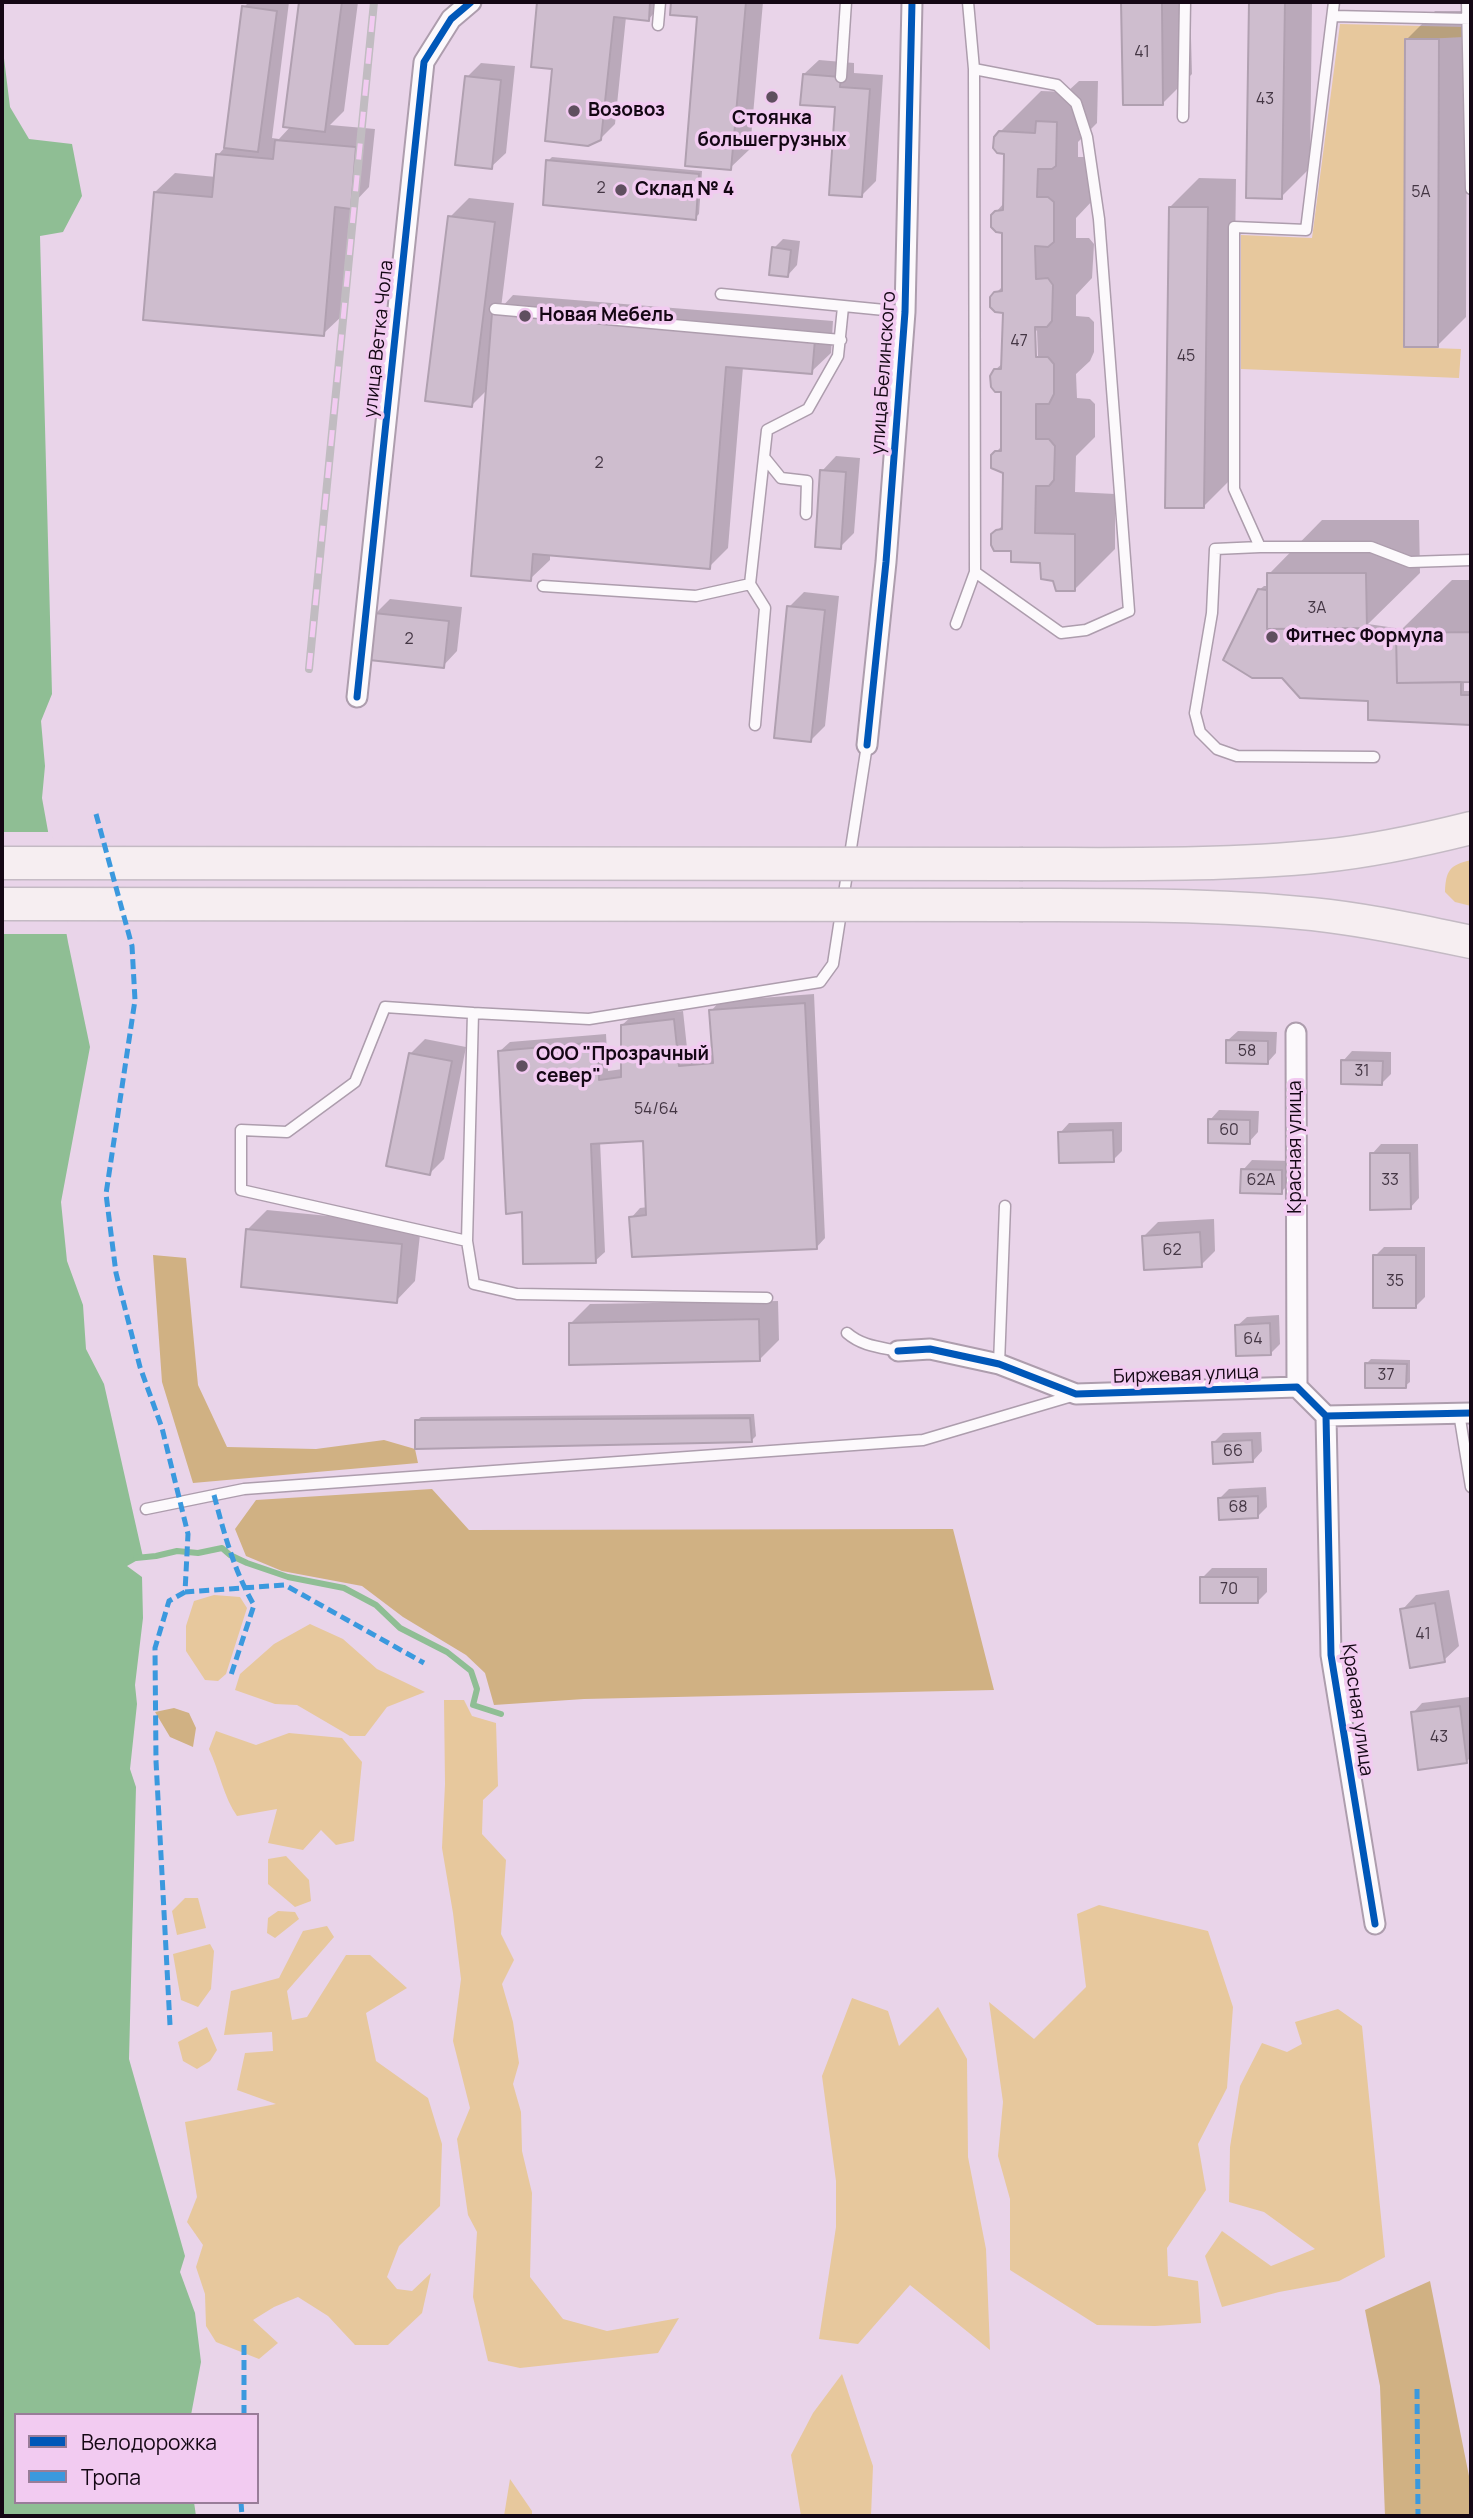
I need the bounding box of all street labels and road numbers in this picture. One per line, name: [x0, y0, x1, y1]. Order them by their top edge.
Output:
street label: улица Ветка Чола: [359, 259, 399, 419]
street label: улица Белинского: [867, 290, 901, 456]
street label: Красная улица: [1285, 1080, 1307, 1214]
street label: Биржевая улица: [1113, 1361, 1259, 1389]
street label: Красная улица: [1336, 1642, 1378, 1778]

